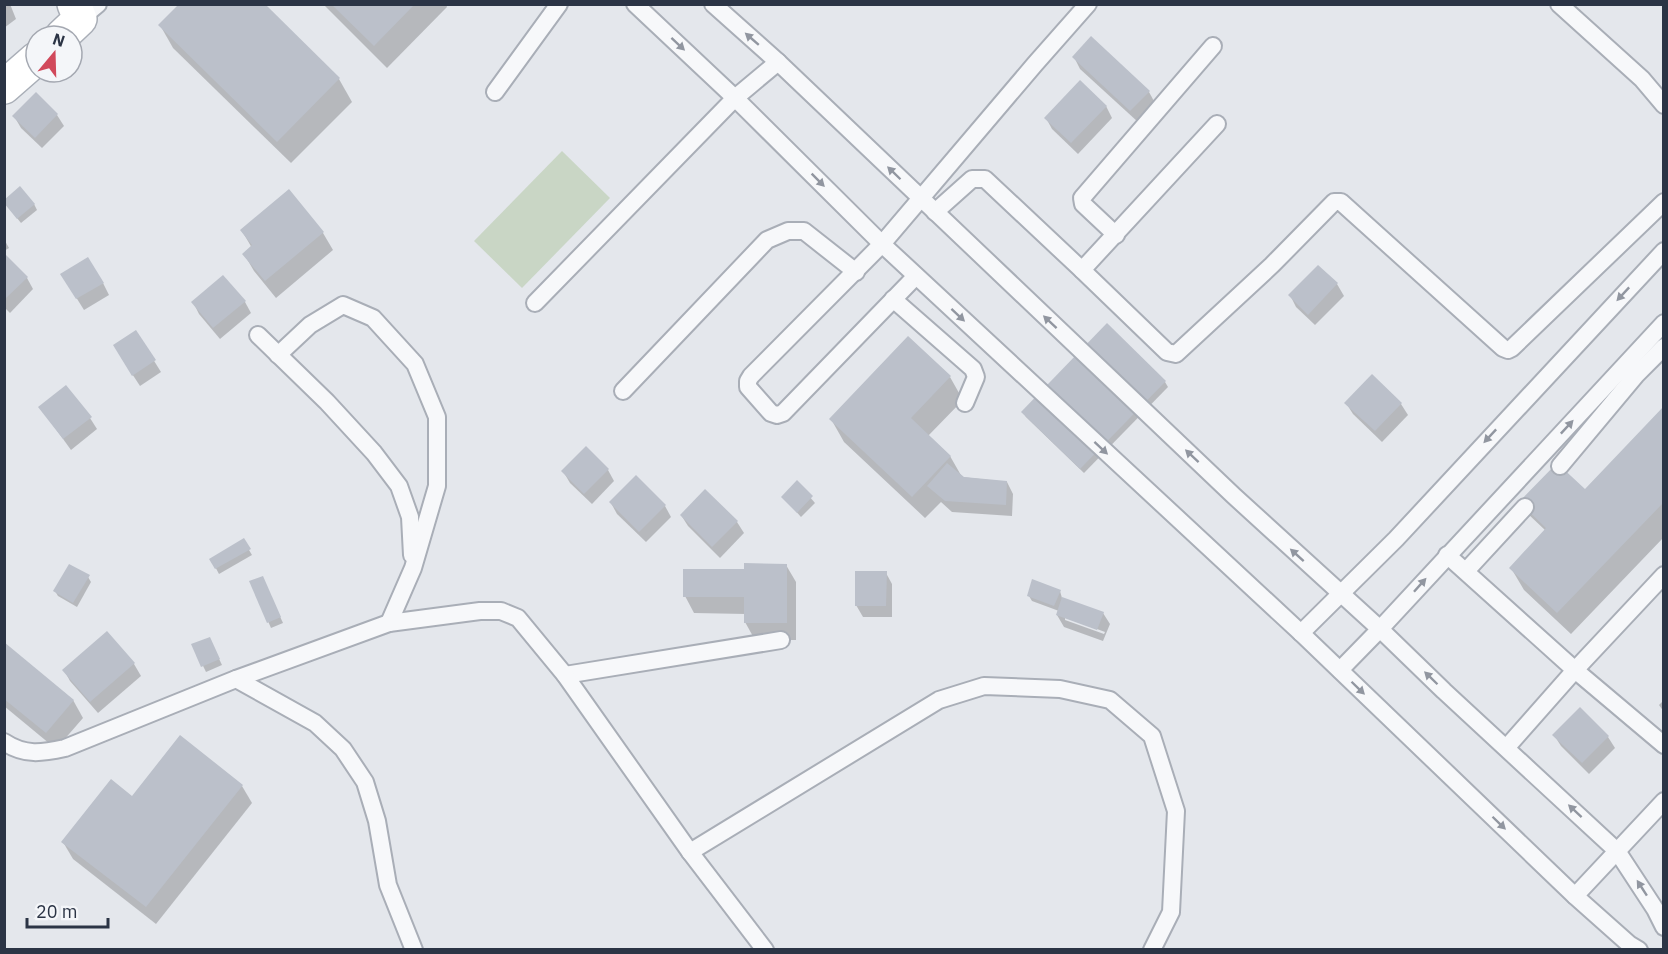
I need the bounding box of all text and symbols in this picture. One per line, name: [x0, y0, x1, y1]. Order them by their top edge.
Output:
north arrow: [24, 24, 84, 84]
text: N: [50, 28, 68, 51]
one-way arrow: [745, 33, 760, 46]
one-way arrow: [670, 37, 684, 51]
one-way arrow: [886, 166, 901, 180]
one-way arrow: [810, 173, 824, 187]
one-way arrow: [1617, 286, 1631, 300]
one-way arrow: [951, 308, 966, 322]
one-way arrow: [1043, 315, 1058, 329]
one-way arrow: [1560, 420, 1573, 435]
one-way arrow: [1484, 428, 1497, 443]
one-way arrow: [1094, 441, 1109, 455]
one-way arrow: [1185, 450, 1200, 463]
one-way arrow: [1290, 548, 1305, 562]
one-way arrow: [1413, 578, 1427, 593]
one-way arrow: [1425, 672, 1439, 686]
one-way arrow: [1351, 680, 1365, 694]
one-way arrow: [1568, 804, 1582, 818]
one-way arrow: [1491, 816, 1506, 830]
one-way arrow: [1636, 880, 1647, 896]
scale bar: [27, 891, 108, 929]
text: 20 m: [36, 900, 78, 923]

